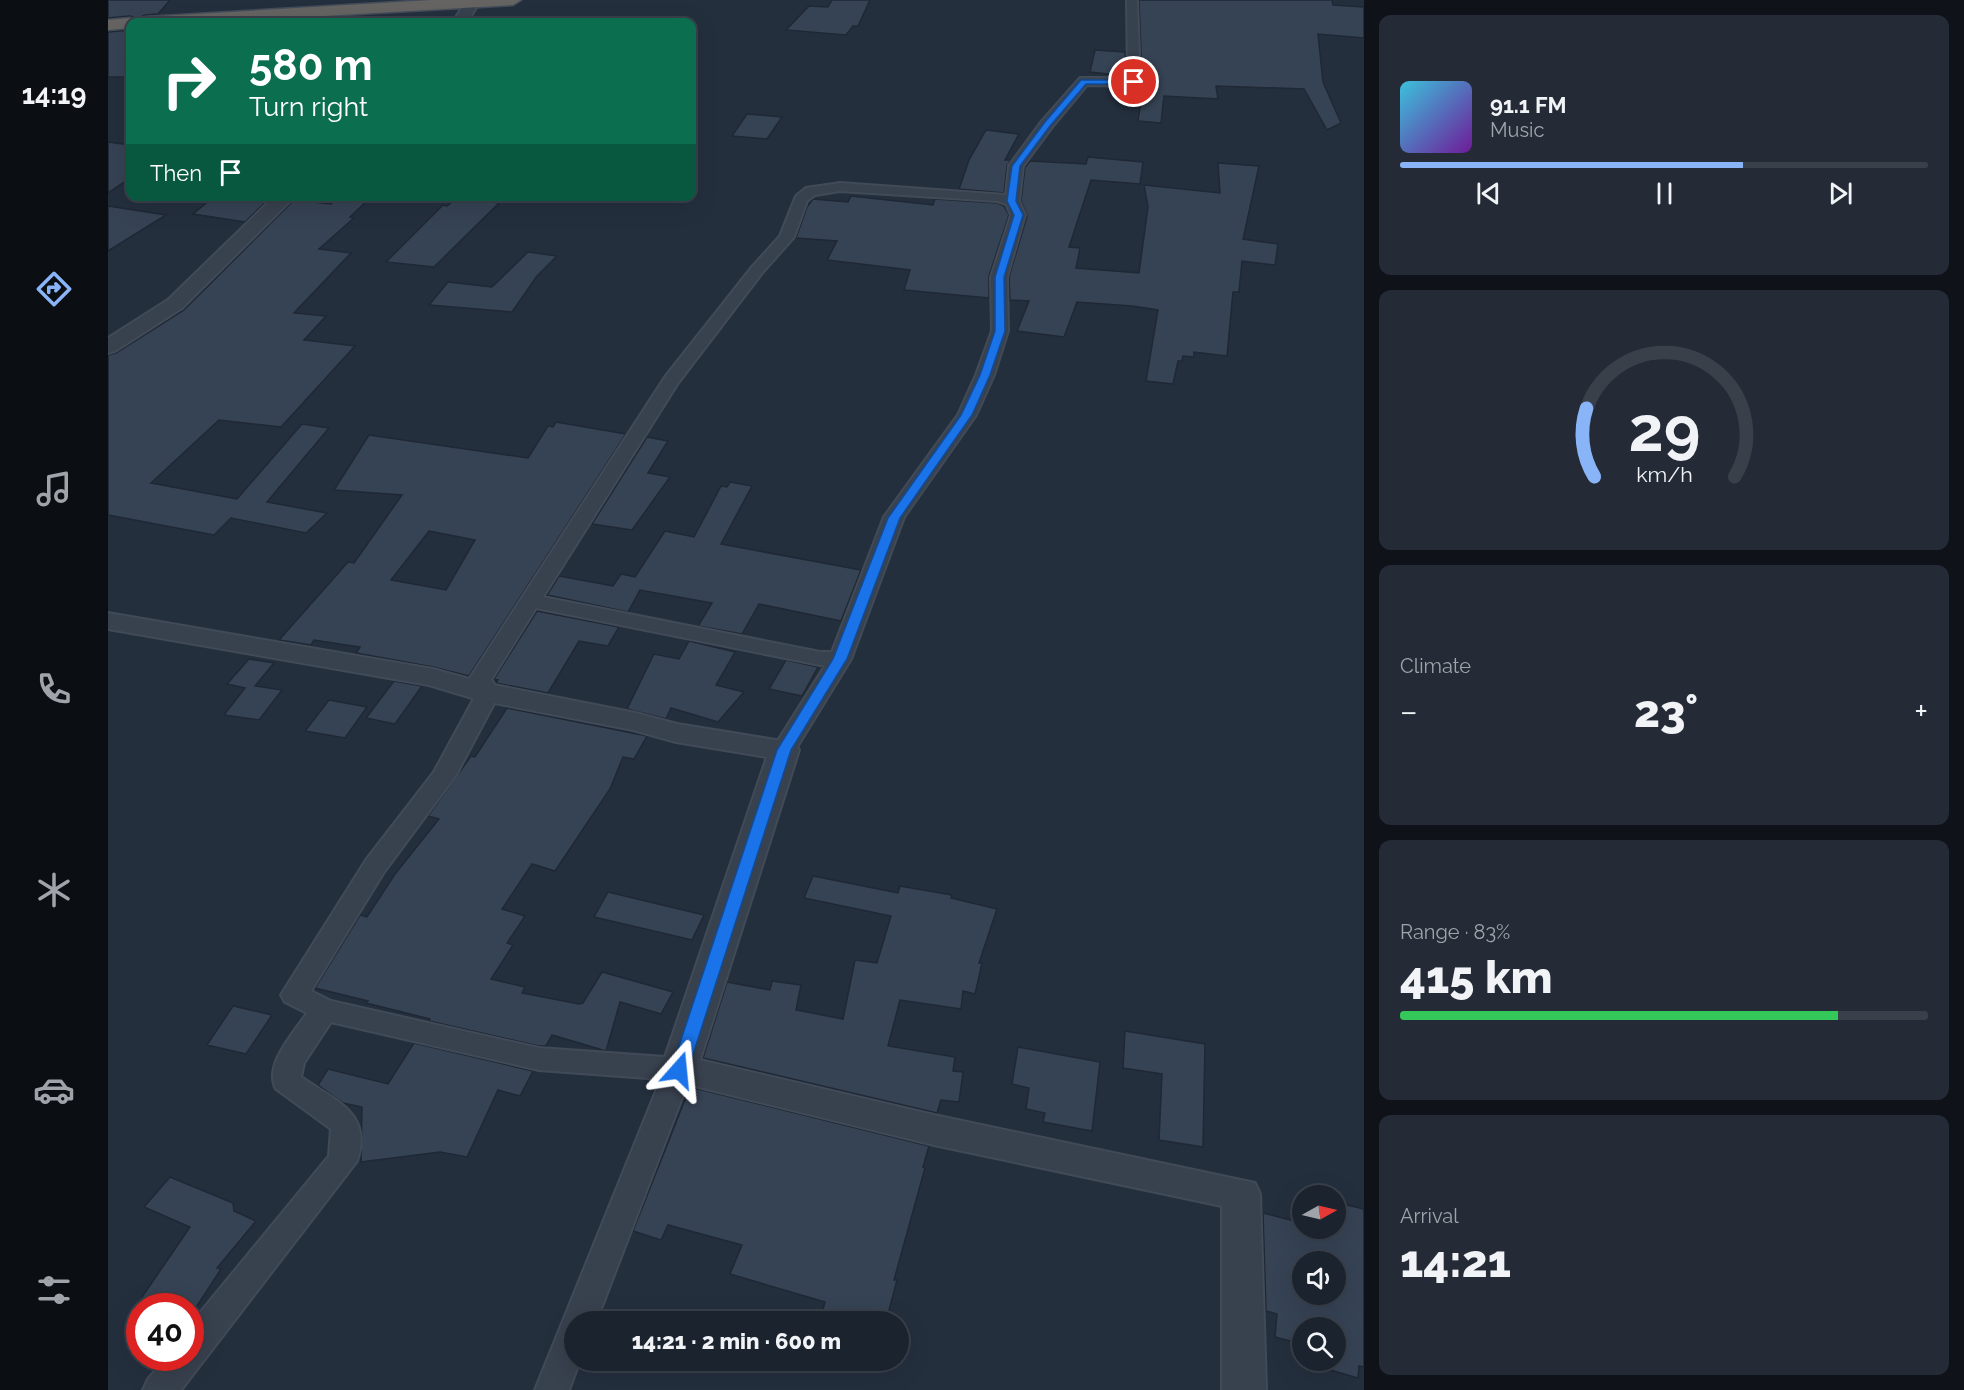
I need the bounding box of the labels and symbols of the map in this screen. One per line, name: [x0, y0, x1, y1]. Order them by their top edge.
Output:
pin: [1108, 56, 1159, 107]
position arrow: [647, 1038, 711, 1102]
north arrow: [1292, 1185, 1346, 1239]
speed limit sign: 40: [126, 1293, 204, 1371]

